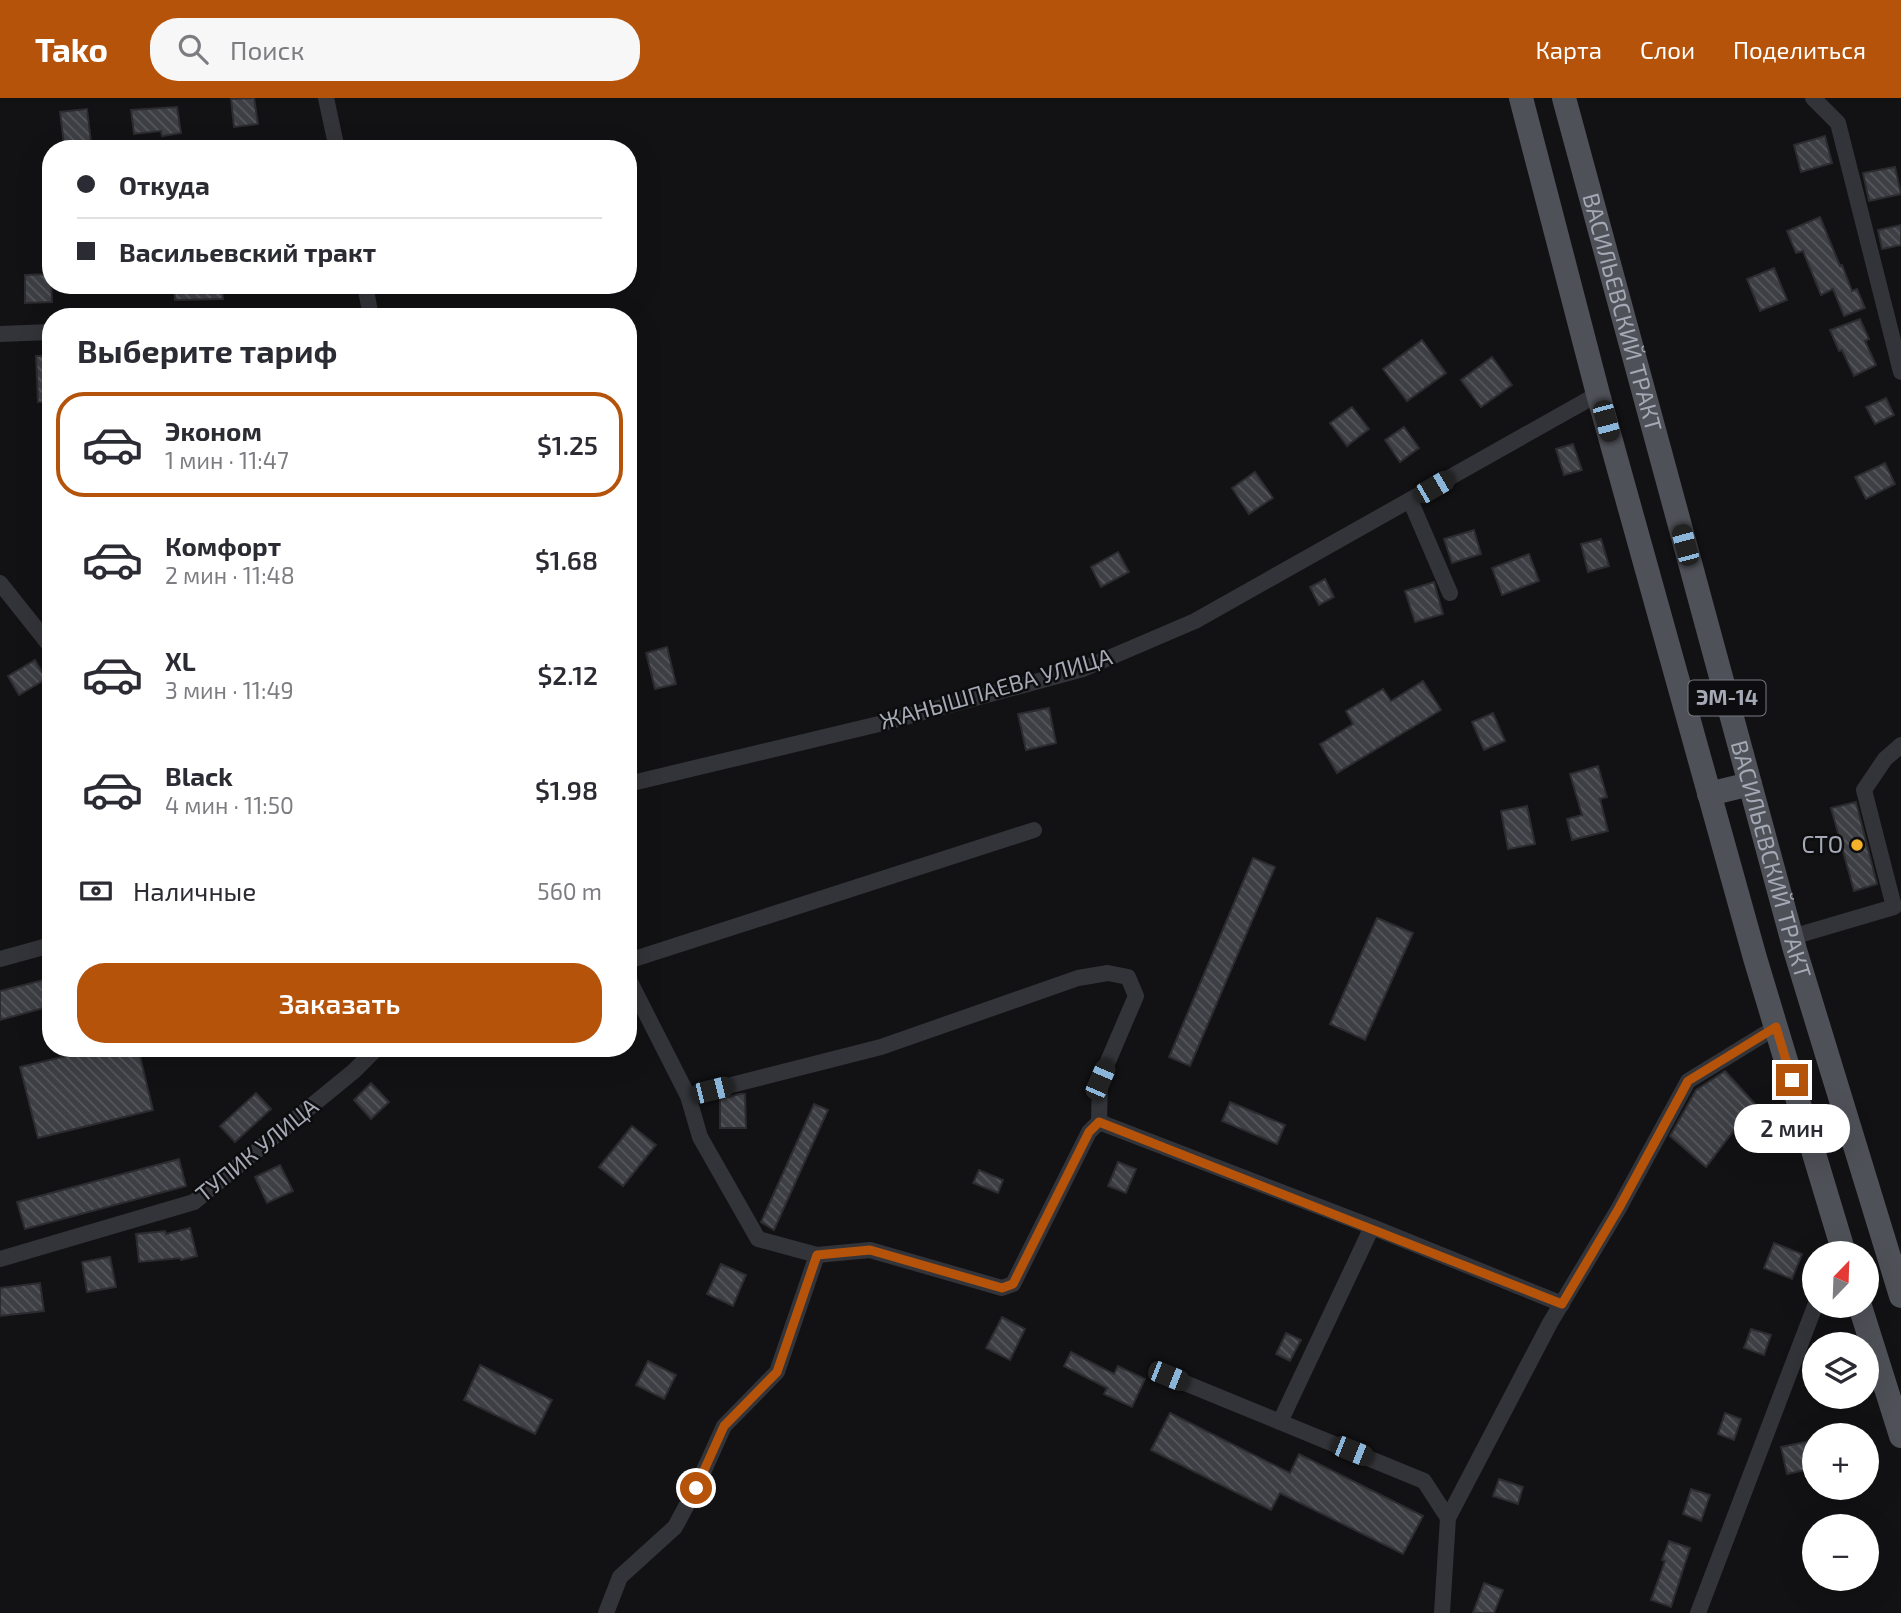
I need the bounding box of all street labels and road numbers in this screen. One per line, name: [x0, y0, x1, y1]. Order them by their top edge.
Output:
street label: ВАСИЛЬЕВСКИЙ ТРАКТ: [1577, 190, 1669, 434]
street label: ЖАНЫШПАЕВА УЛИЦА: [876, 641, 1116, 735]
road number: ЭМ-14: [1688, 680, 1766, 716]
street label: ВАСИЛЬЕВСКИЙ ТРАКТ: [1726, 737, 1818, 982]
street label: ТУПИК УЛИЦА: [189, 1091, 324, 1207]

